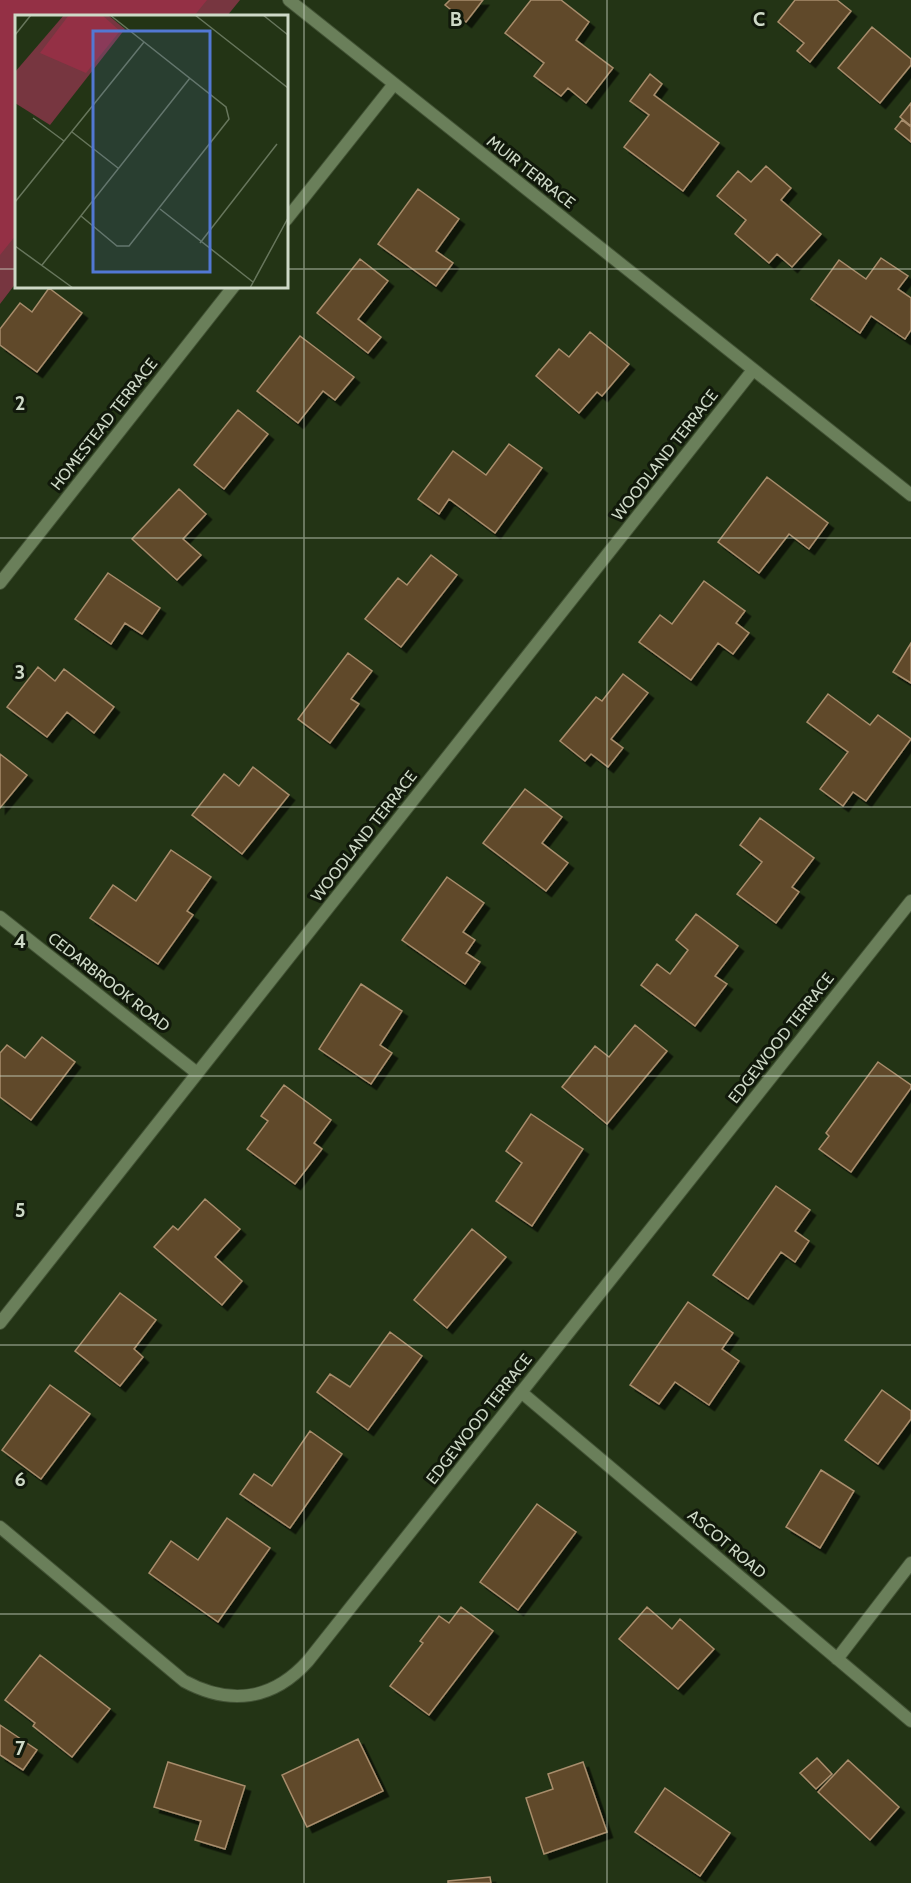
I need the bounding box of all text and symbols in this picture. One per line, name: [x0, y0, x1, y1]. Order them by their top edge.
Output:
text: B: [450, 7, 462, 31]
text: C: [753, 7, 765, 31]
inset map: [15, 15, 288, 288]
street label: MUIR TERRACE: [483, 132, 579, 212]
street label: HOMESTEAD TERRACE: [47, 354, 162, 494]
street label: WOODLAND TERRACE: [608, 386, 722, 524]
text: 2: [15, 391, 25, 415]
text: 3: [15, 660, 25, 684]
street label: WOODLAND TERRACE: [307, 767, 421, 905]
text: 4: [14, 929, 26, 953]
street label: CEDARBROOK ROAD: [44, 929, 174, 1035]
street label: EDGEWOOD TERRACE: [724, 969, 838, 1107]
text: 5: [15, 1198, 25, 1222]
street label: EDGEWOOD TERRACE: [422, 1350, 536, 1488]
text: 6: [14, 1467, 26, 1491]
street label: ASCOT ROAD: [684, 1506, 770, 1582]
text: 7: [15, 1736, 26, 1760]

